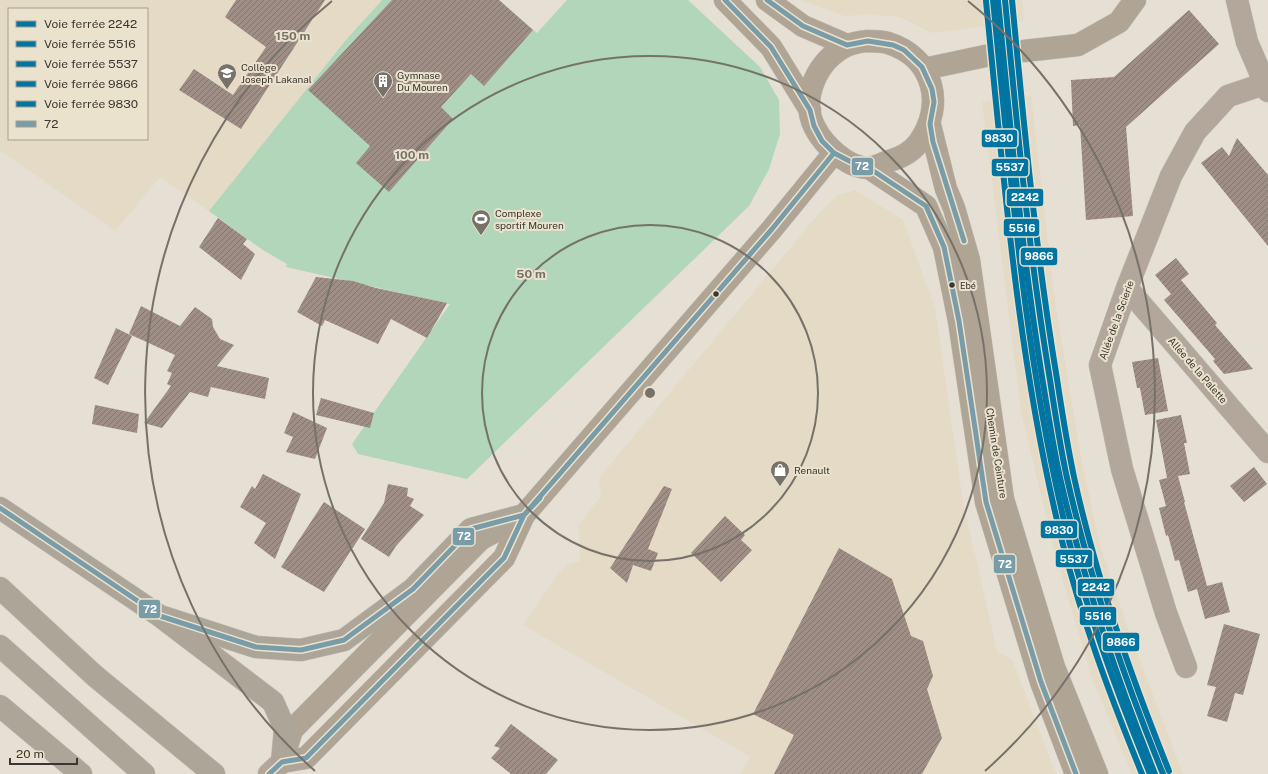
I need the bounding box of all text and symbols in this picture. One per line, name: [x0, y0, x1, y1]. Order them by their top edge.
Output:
legend: [8, 8, 148, 140]
text: Voie ferrée 2242: [44, 17, 137, 31]
text: 150 m: [276, 29, 310, 43]
text: Voie ferrée 5516: [44, 37, 136, 51]
text: Voie ferrée 5537: [44, 57, 138, 71]
place label: Collège Joseph Lakanal: [241, 61, 312, 85]
school or university icon: Collège Joseph Lakanal: [216, 62, 238, 90]
place label: Gymnase Du Mouren: [397, 69, 448, 93]
building icon: Gymnase Du Mouren: [372, 70, 394, 98]
text: Voie ferrée 9866: [44, 77, 138, 91]
text: Voie ferrée 9830: [44, 97, 138, 111]
text: 72: [44, 117, 58, 131]
line badge: 9830: [981, 129, 1018, 148]
text: 9830: [985, 132, 1013, 144]
text: 100 m: [395, 148, 429, 162]
line badge: 72: [851, 157, 874, 176]
line badge: 5537: [991, 158, 1029, 177]
text: 72: [855, 160, 869, 172]
text: 5537: [996, 161, 1025, 173]
line badge: 2242: [1006, 188, 1044, 207]
text: 2242: [1011, 191, 1039, 203]
place label: Complexe sportif Mouren: [495, 207, 564, 231]
sports icon: Complexe sportif Mouren: [470, 208, 492, 236]
line badge: 5516: [1003, 218, 1040, 237]
text: 5516: [1009, 222, 1035, 234]
line badge: 9866: [1020, 247, 1058, 266]
text: 9866: [1024, 250, 1054, 262]
text: 50 m: [516, 267, 546, 281]
street label: Allée de la Scierie: [1096, 278, 1136, 361]
marker: Ebé: [947, 280, 957, 290]
place label: Ebé: [960, 280, 976, 291]
unlabelled marker: [711, 289, 721, 299]
street label: Allée de la Palette: [1166, 334, 1230, 406]
centre of rings: [643, 386, 657, 400]
street label: Chemin de Ceinture: [984, 407, 1010, 499]
shop icon: Renault: [769, 459, 791, 487]
place label: Renault: [794, 464, 830, 476]
line badge: 9830: [1040, 520, 1078, 539]
text: 9830: [1045, 524, 1073, 536]
line badge: 72: [452, 527, 475, 546]
text: 72: [457, 530, 471, 542]
line badge: 5537: [1055, 549, 1093, 568]
text: 5537: [1060, 553, 1089, 565]
line badge: 72: [993, 554, 1016, 574]
text: 72: [998, 558, 1012, 570]
line badge: 2242: [1077, 578, 1115, 597]
text: 2242: [1082, 581, 1110, 593]
line badge: 72: [138, 599, 161, 619]
text: 72: [143, 603, 157, 615]
line badge: 5516: [1079, 606, 1117, 626]
text: 5516: [1085, 610, 1111, 622]
line badge: 9866: [1102, 632, 1140, 652]
text: 9866: [1106, 636, 1136, 648]
scale bar: [10, 740, 77, 766]
text: 20 m: [16, 747, 44, 761]

